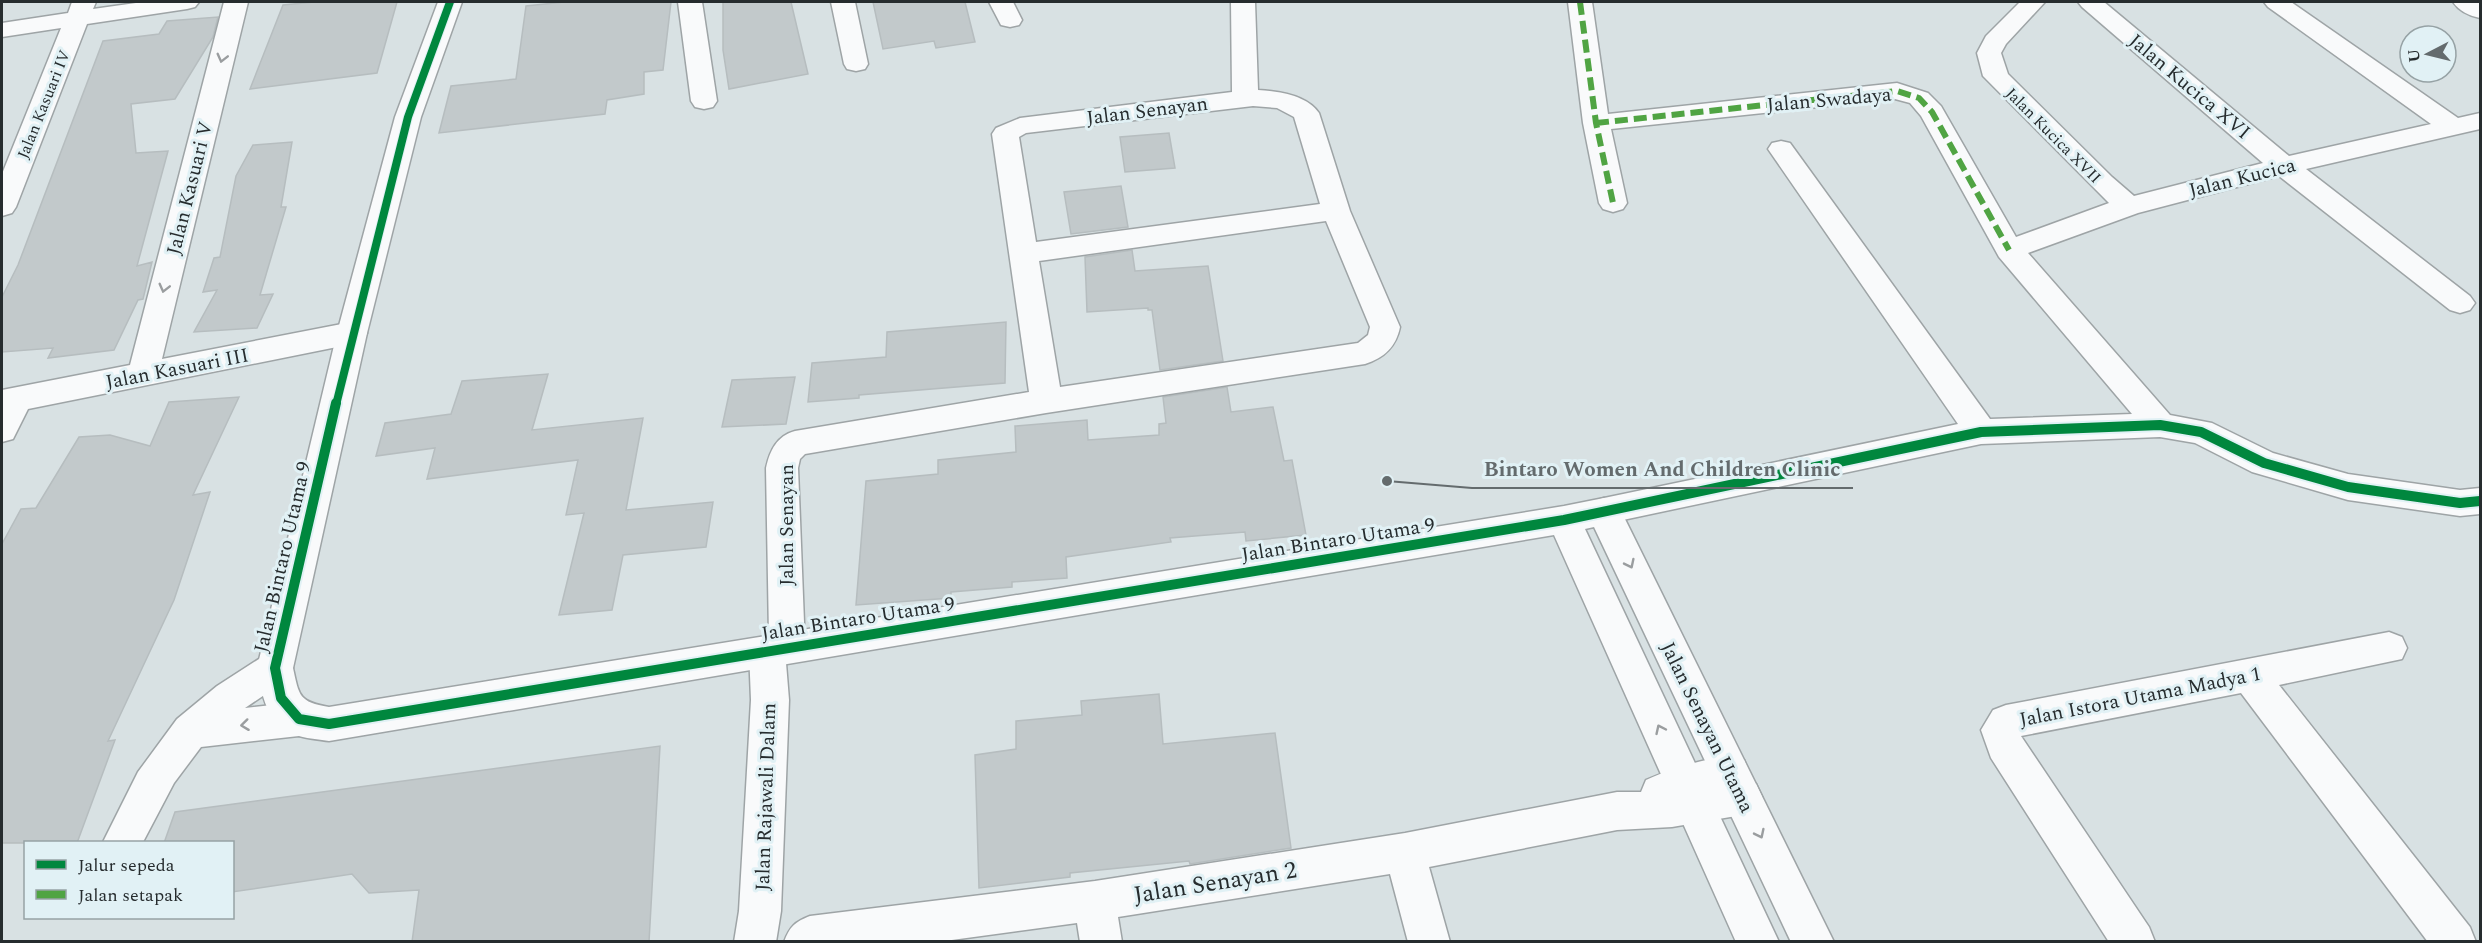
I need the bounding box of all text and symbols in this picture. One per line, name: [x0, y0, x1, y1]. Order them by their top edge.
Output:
north arrow: [2398, 24, 2458, 84]
street label: Jalan Kucica XVI: [2122, 27, 2257, 147]
street label: Jalan Kasuari IV: [11, 46, 77, 162]
text: U: [2401, 48, 2427, 64]
one-way arrow: [216, 53, 229, 63]
street label: Jalan Swadaya: [1765, 80, 1893, 120]
street label: Jalan Kucica XVII: [2000, 82, 2107, 189]
street label: Jalan Senayan: [1085, 89, 1210, 133]
street label: Jalan Kasuari V: [159, 118, 221, 258]
street label: Jalan Kucica: [2186, 150, 2299, 206]
one-way arrow: [159, 283, 172, 293]
street label: Jalan Kasuari III: [103, 340, 251, 398]
callout: Bintaro Women And Children Clinic: [1472, 449, 1853, 488]
text: Bintaro Women And Children Clinic: [1484, 454, 1840, 486]
street label: Jalan Bintaro Utama 9: [246, 459, 320, 656]
street label: Jalan Senayan: [772, 464, 802, 586]
street label: Jalan Bintaro Utama 9: [1239, 510, 1437, 570]
one-way arrow: [1622, 557, 1634, 568]
street label: Jalan Bintaro Utama 9: [759, 589, 957, 649]
street label: Jalan Senayan Utama: [1653, 637, 1762, 818]
street label: Jalan Istora Utama Madya 1: [2017, 659, 2264, 735]
street label: Jalan Rajawali Dalam: [748, 702, 784, 892]
one-way arrow: [240, 718, 249, 731]
one-way arrow: [1655, 725, 1667, 736]
one-way arrow: [1753, 828, 1764, 838]
legend: [24, 841, 234, 919]
text: Jalur sepeda: [78, 852, 175, 879]
street label: Jalan Senayan 2: [1131, 852, 1299, 914]
text: Jalan setapak: [78, 882, 183, 909]

